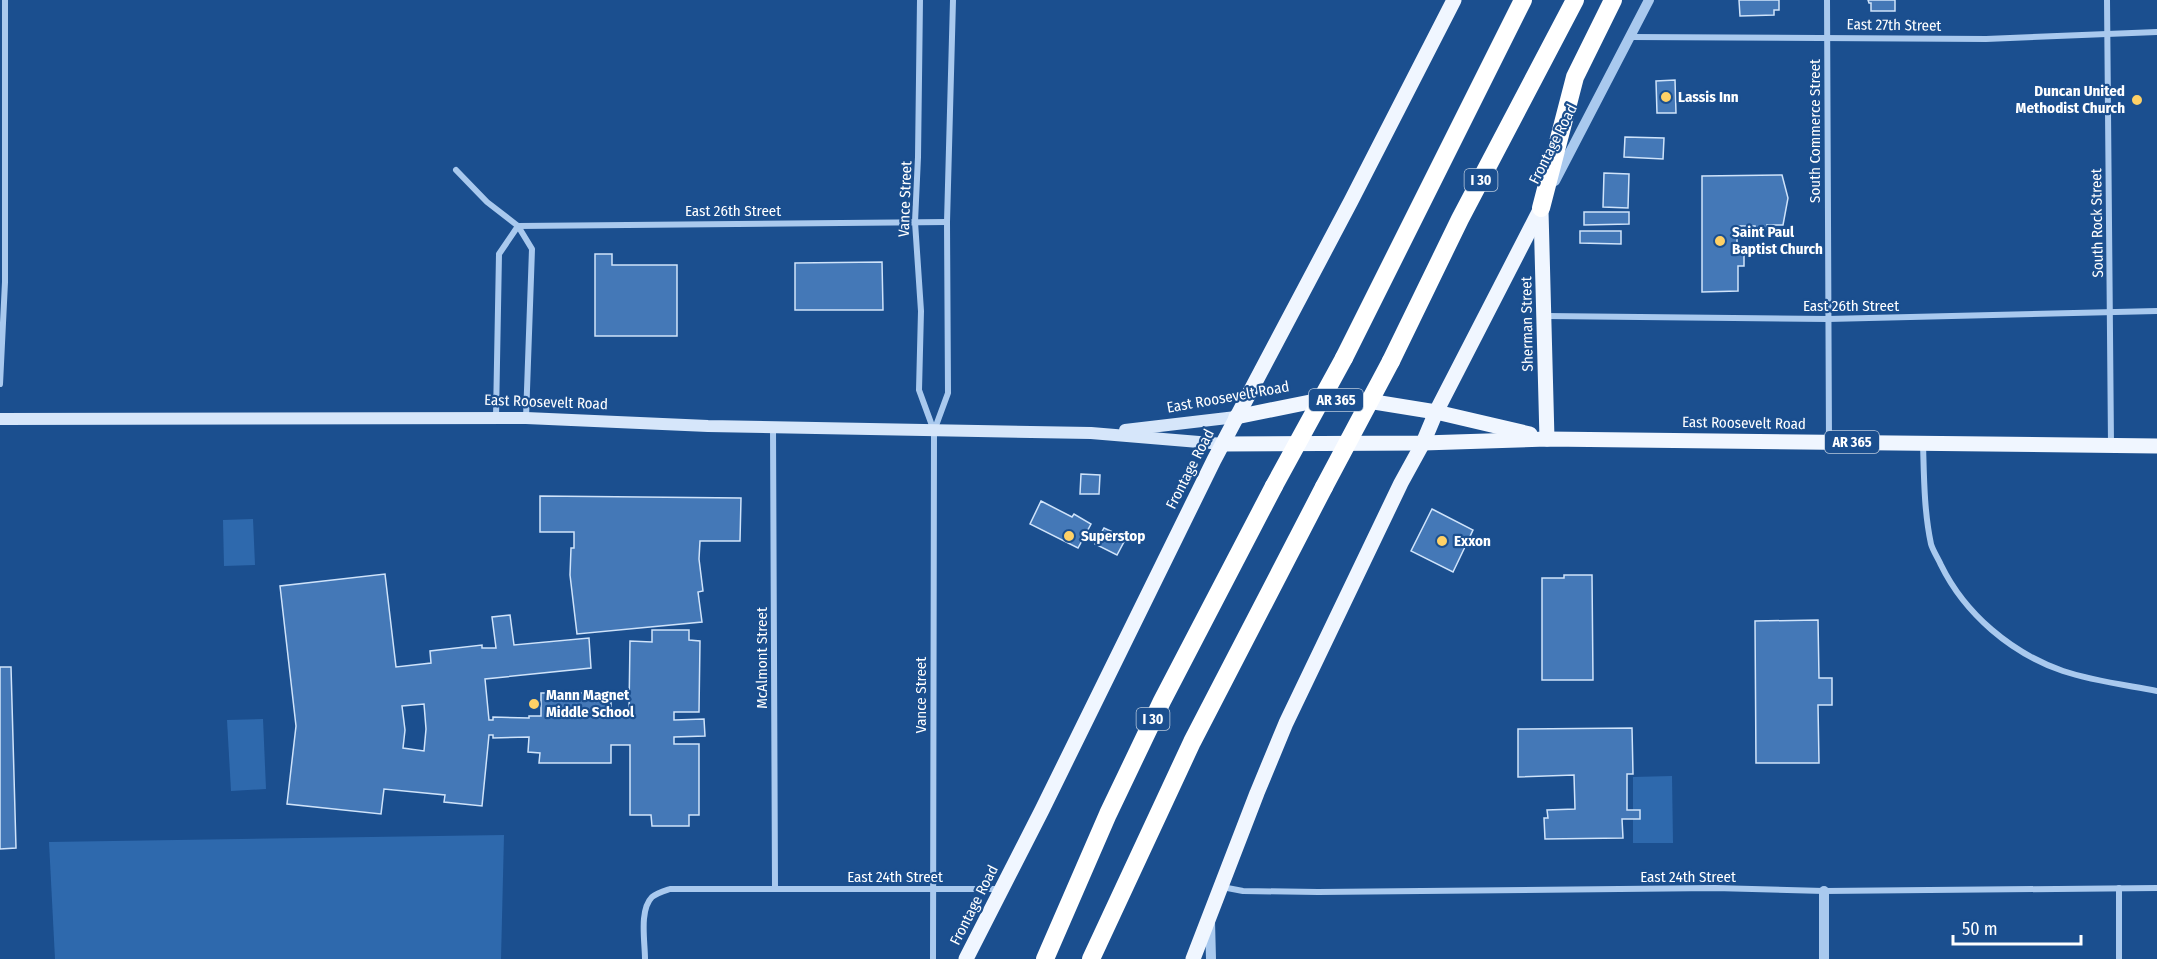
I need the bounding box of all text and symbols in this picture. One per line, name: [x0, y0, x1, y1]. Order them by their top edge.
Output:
street label: East 27th Street: [1846, 15, 1942, 35]
street label: South Commerce Street: [1806, 59, 1824, 203]
place label: Duncan United Methodist Church: [2016, 82, 2125, 117]
place label: Lassis Inn: [1678, 88, 1739, 106]
marker: Lassis Inn: [1659, 90, 1673, 104]
marker: Duncan United Methodist Church: [2130, 93, 2144, 107]
street label: Frontage Road: [1525, 101, 1581, 187]
street label: Vance Street: [895, 160, 915, 237]
street label: South Rock Street: [2087, 168, 2107, 278]
road number: I 30: [1464, 169, 1498, 191]
street label: East 26th Street: [685, 202, 781, 220]
place label: Saint Paul Baptist Church: [1732, 223, 1823, 258]
marker: Saint Paul Baptist Church: [1713, 234, 1727, 248]
street label: Sherman Street: [1517, 276, 1537, 372]
street label: East 26th Street: [1803, 297, 1899, 315]
street label: East Roosevelt Road: [1165, 377, 1291, 417]
road number: AR 365: [1309, 389, 1363, 411]
street label: East Roosevelt Road: [484, 391, 608, 413]
street label: East Roosevelt Road: [1682, 413, 1806, 433]
street label: Frontage Road: [1162, 426, 1218, 512]
road number: AR 365: [1825, 431, 1879, 453]
place label: Superstop: [1081, 527, 1145, 545]
marker: Superstop: [1062, 529, 1076, 543]
place label: Exxon: [1454, 532, 1491, 550]
marker: Exxon: [1435, 534, 1449, 548]
street label: McAlmont Street: [753, 607, 771, 709]
street label: Vance Street: [912, 657, 930, 733]
place label: Mann Magnet Middle School: [546, 686, 635, 721]
marker: Mann Magnet Middle School: [527, 697, 541, 711]
road number: I 30: [1136, 708, 1170, 730]
street label: Frontage Road: [946, 862, 1002, 948]
street label: East 24th Street: [847, 868, 943, 886]
street label: East 24th Street: [1640, 868, 1736, 886]
scale bar: [1953, 908, 2080, 946]
text: 50 m: [1962, 918, 1998, 940]

